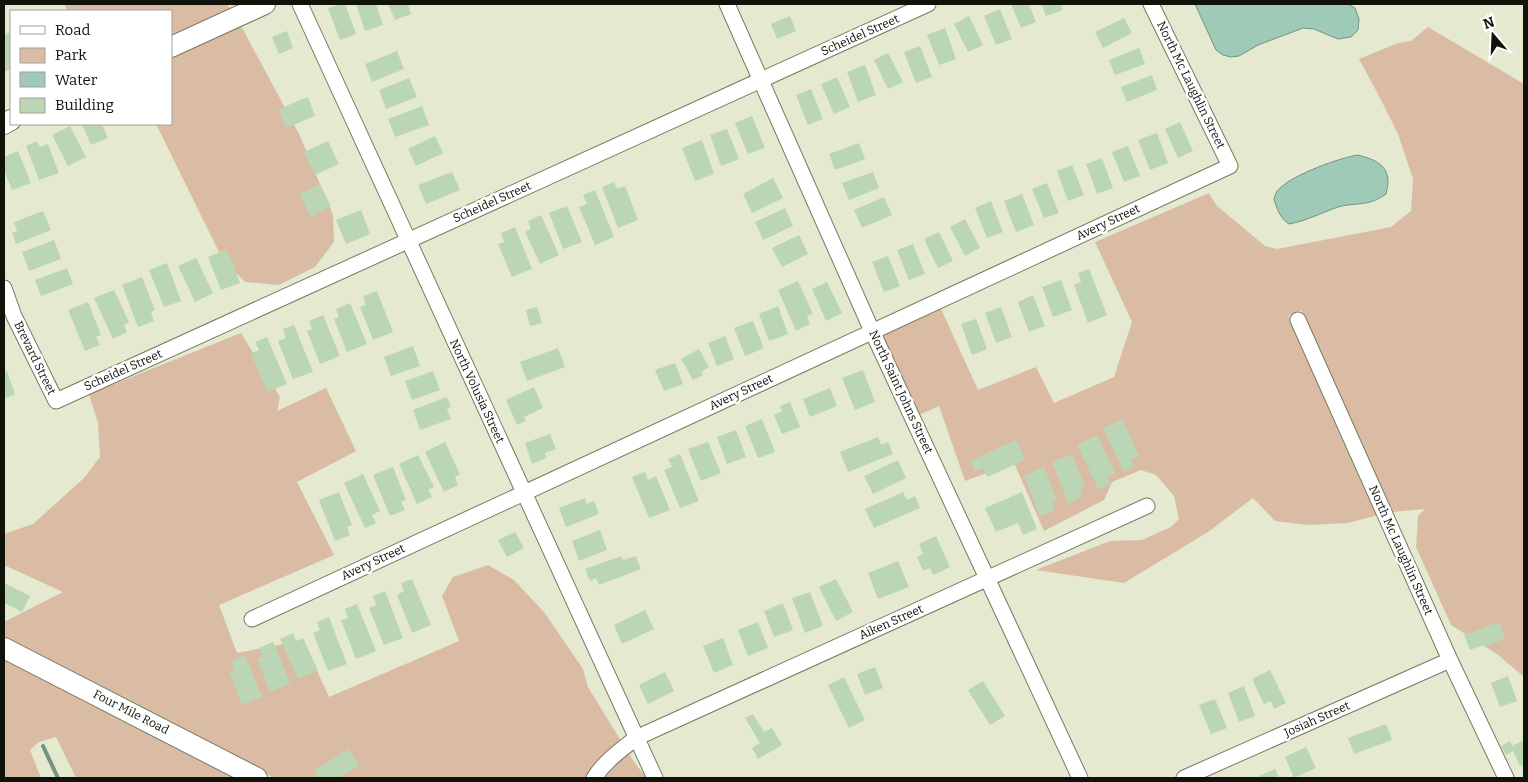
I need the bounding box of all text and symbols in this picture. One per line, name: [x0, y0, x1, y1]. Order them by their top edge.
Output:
legend: [10, 10, 172, 125]
north arrow: [1468, 10, 1518, 60]
street label: Scheidel Street: [819, 11, 902, 58]
text: N: [1481, 13, 1497, 33]
street label: North Mc Laughlin Street: [1154, 19, 1228, 152]
text: Road: [55, 21, 90, 39]
text: Park: [55, 46, 87, 64]
text: Water: [55, 71, 98, 89]
text: Building: [55, 96, 114, 114]
street label: Scheidel Street: [451, 178, 534, 225]
street label: Avery Street: [1074, 201, 1143, 243]
street label: Brevard Street: [11, 319, 59, 398]
street label: North Saint Johns Street: [866, 328, 936, 457]
street label: North Volusia Street: [447, 337, 507, 446]
street label: Scheidel Street: [82, 346, 165, 393]
street label: Avery Street: [707, 371, 776, 413]
street label: North Mc Laughlin Street: [1366, 483, 1436, 617]
street label: Avery Street: [339, 541, 408, 583]
street label: Aiken Street: [857, 601, 926, 642]
street label: Four Mile Road: [91, 687, 171, 737]
street label: Josiah Street: [1281, 698, 1352, 740]

